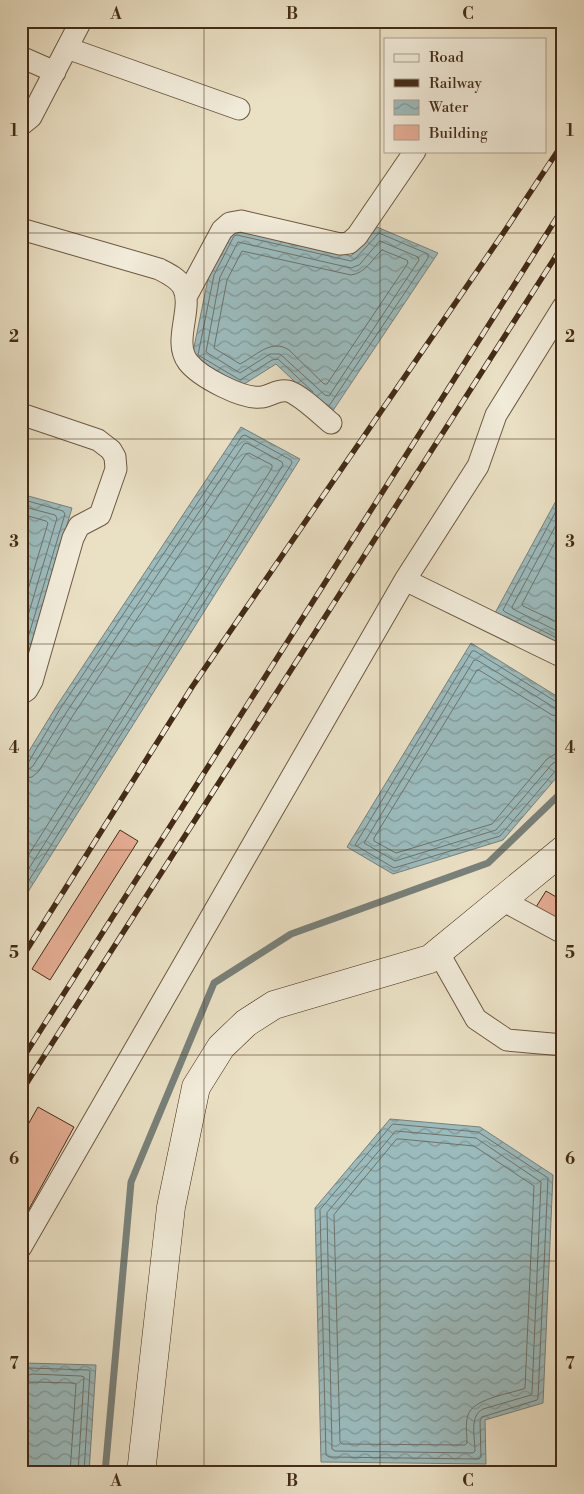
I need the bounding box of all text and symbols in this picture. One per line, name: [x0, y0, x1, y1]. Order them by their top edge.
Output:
text: A: [109, 4, 122, 24]
text: B: [286, 4, 298, 24]
text: C: [462, 4, 474, 24]
legend: [384, 38, 546, 152]
text: Road: [429, 48, 464, 67]
text: Railway: [429, 74, 483, 93]
text: Water: [428, 98, 469, 117]
text: 1: [10, 121, 18, 141]
text: 1: [566, 121, 574, 141]
text: Building: [428, 124, 488, 143]
text: 2: [9, 327, 19, 347]
text: 2: [565, 327, 575, 347]
text: 3: [9, 532, 19, 552]
text: 3: [565, 532, 575, 552]
text: 4: [9, 738, 20, 758]
text: 4: [565, 738, 576, 758]
text: 5: [9, 943, 19, 963]
text: 5: [565, 943, 575, 963]
text: 6: [9, 1149, 19, 1169]
text: 6: [565, 1149, 575, 1169]
text: 7: [9, 1354, 19, 1374]
text: 7: [565, 1354, 575, 1374]
text: A: [109, 1471, 122, 1491]
text: B: [286, 1471, 298, 1491]
text: C: [462, 1471, 474, 1491]

